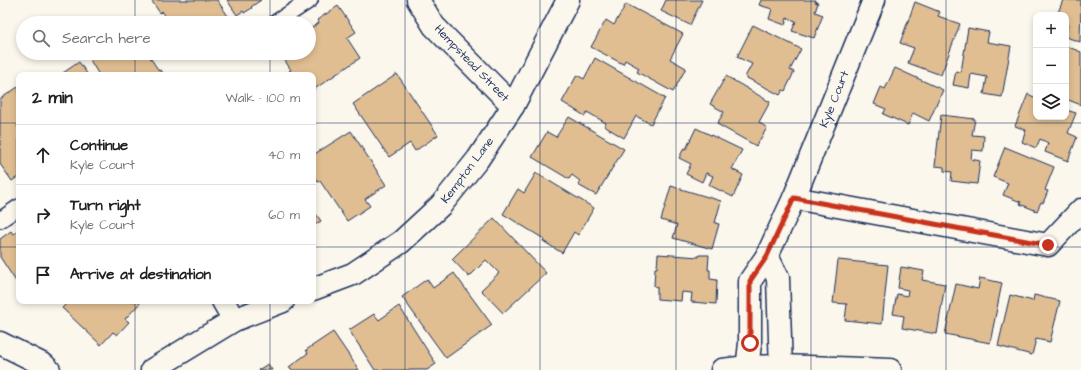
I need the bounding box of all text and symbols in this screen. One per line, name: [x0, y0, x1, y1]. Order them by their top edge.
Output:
map controls: [1033, 12, 1069, 120]
button: +: [1033, 12, 1069, 48]
search box: [16, 16, 316, 60]
street label: Hempstead Street: [430, 21, 513, 106]
icon: search: [30, 27, 52, 49]
text: Search here: [62, 28, 151, 49]
button: −: [1033, 48, 1069, 84]
street label: Kyle Court: [815, 68, 855, 130]
button: layers: [1033, 84, 1069, 120]
text: 2 min: [32, 86, 73, 110]
text: Walk · 100 m: [226, 89, 300, 107]
street label: Kempton Lane: [437, 133, 498, 207]
text: Continue: [70, 135, 128, 156]
icon: ahead: [32, 144, 54, 166]
text: 40 m: [268, 146, 300, 164]
text: Kyle Court: [70, 156, 135, 174]
text: Turn right: [70, 195, 141, 216]
icon: right: [32, 204, 54, 226]
text: 60 m: [268, 206, 300, 224]
text: Kyle Court: [70, 216, 135, 234]
route end: [1039, 236, 1057, 254]
icon: arrive: [32, 264, 54, 286]
text: Arrive at destination: [70, 264, 211, 285]
route start: [741, 334, 759, 352]

